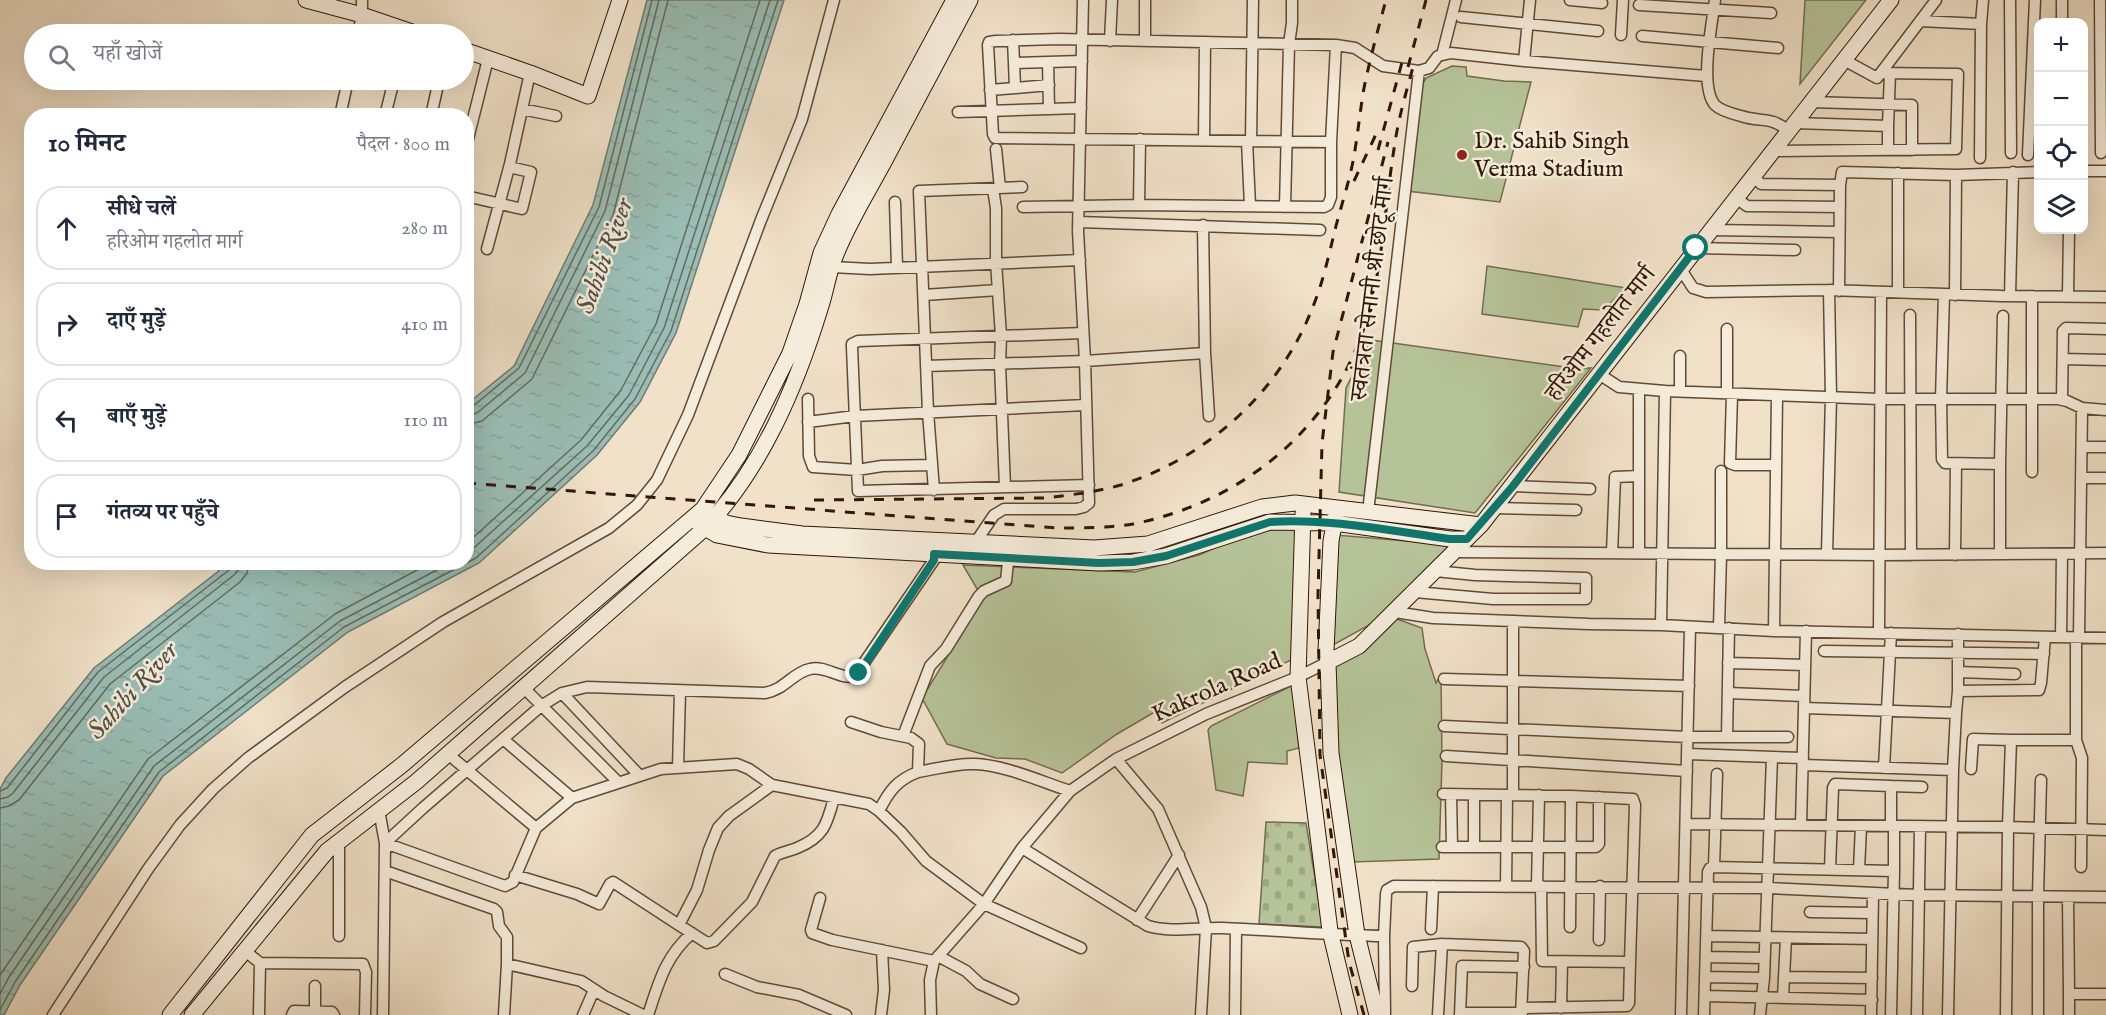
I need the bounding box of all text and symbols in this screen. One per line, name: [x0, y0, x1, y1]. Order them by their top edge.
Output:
map controls: [2034, 18, 2088, 234]
button: +: [2034, 18, 2088, 72]
search box: [24, 24, 474, 90]
text: यहाँ खोजें: [93, 40, 162, 68]
icon: search: [45, 41, 78, 74]
button: −: [2034, 72, 2088, 126]
place label: Dr. Sahib Singh Verma Stadium: [1473, 126, 1630, 185]
button: locate: [2034, 126, 2088, 180]
text: 10 मिनट: [48, 127, 125, 160]
text: पैदल · 800 m: [357, 132, 450, 157]
marker: Dr. Sahib Singh Verma Stadium: [1455, 148, 1469, 162]
street label: स्वतंत्रता सेनानी श्री छोटू मार्ग: [1344, 174, 1402, 404]
button: layers: [2034, 180, 2088, 234]
water label: Sahibi River: [569, 193, 642, 318]
text: सीधे चलें: [107, 195, 176, 223]
icon: ahead: [50, 212, 83, 245]
text: 280 m: [401, 216, 448, 241]
text: हरिओम गहलोत मार्ग: [107, 230, 243, 255]
route start: [1682, 234, 1708, 260]
street label: हरिओम गहलोत मार्ग: [1538, 259, 1664, 408]
text: दाएँ मुड़ें: [107, 307, 166, 335]
icon: right: [50, 308, 83, 341]
text: 410 m: [401, 312, 448, 337]
text: बाएँ मुड़ें: [107, 403, 166, 431]
icon: left: [50, 404, 83, 437]
text: 110 m: [404, 408, 448, 433]
text: गंतव्य पर पहुँचे: [107, 499, 218, 527]
icon: arrive: [50, 500, 83, 533]
water label: Sahibi River: [80, 634, 186, 747]
street label: Kakrola Road: [1147, 646, 1287, 730]
route end: [845, 659, 871, 685]

